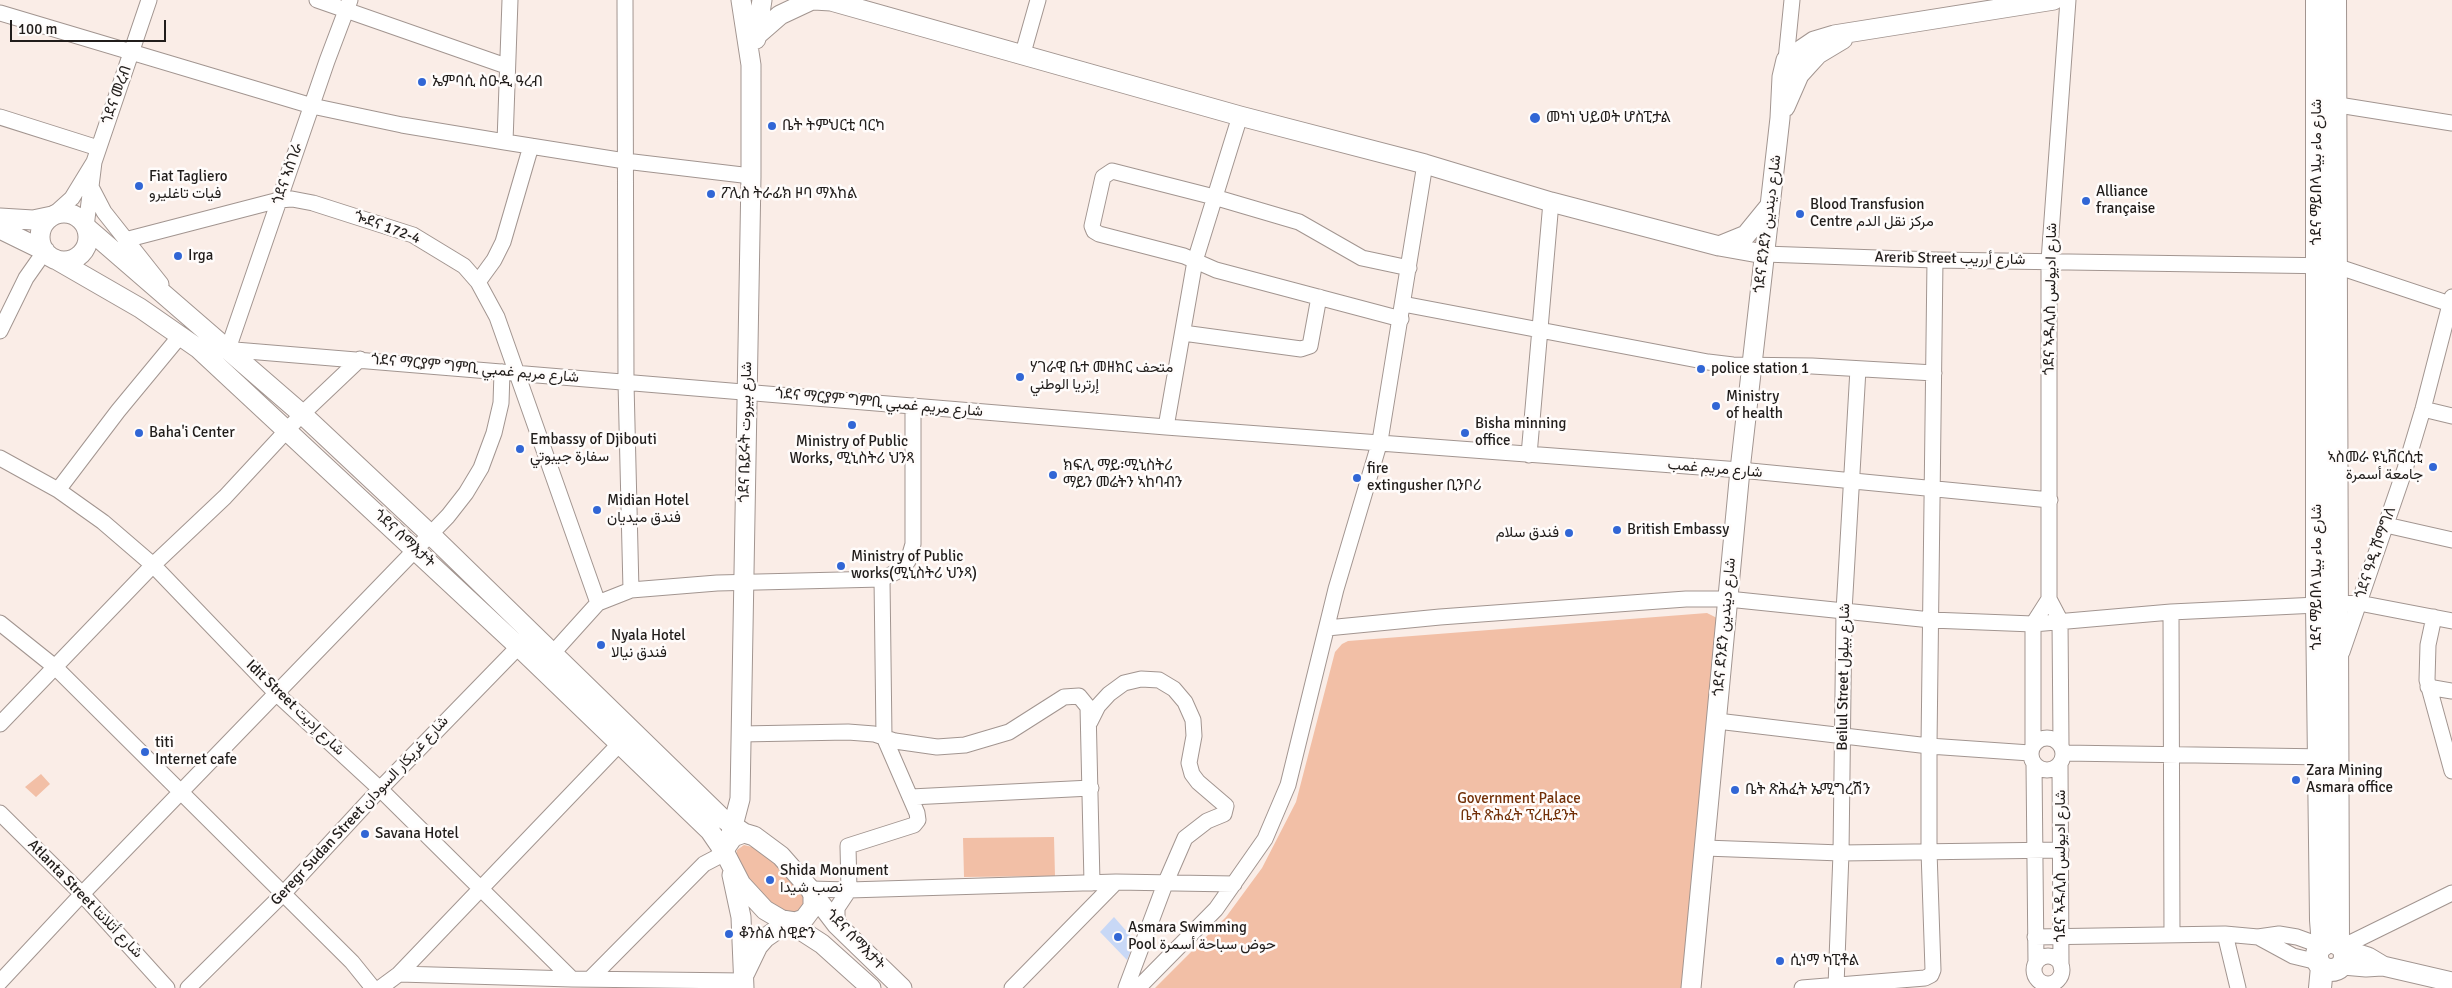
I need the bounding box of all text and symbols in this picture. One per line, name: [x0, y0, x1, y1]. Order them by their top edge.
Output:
scale bar: [12, 10, 169, 42]
text: 100 m: [18, 20, 58, 38]
street label: ጎደና መረብ: [98, 63, 136, 127]
place label: ኤምባሲ ስዑዲ ዓረብ: [432, 73, 543, 91]
marker: ኤምባሲ ስዑዲ ዓረብ: [416, 76, 428, 88]
street label: ጎደና ማይበላ شارع ماء بيلا: [2308, 99, 2326, 245]
place label: መካነ ህይወት ሆስፒታል: [1546, 109, 1671, 127]
marker: መካነ ህይወት ሆስፒታል: [1528, 111, 1542, 125]
place label: ቤት ትምህርቲ ባርካ: [782, 117, 885, 135]
marker: ቤት ትምህርቲ ባርካ: [766, 120, 778, 132]
street label: ጎደና ኣስገራ: [269, 141, 307, 207]
street label: ጎደና ደንደን شارع ديندين: [1751, 154, 1785, 294]
place label: Fiat Tagliero فيات تاغليرو: [149, 168, 228, 203]
marker: Fiat Tagliero فيات تاغليرو: [133, 180, 145, 192]
place label: Alliance française: [2096, 183, 2155, 218]
place label: ፖሊስ ትራፊክ ዞባ ማእከል: [721, 185, 857, 203]
marker: ፖሊስ ትራፊክ ዞባ ማእከል: [705, 188, 717, 200]
marker: Alliance française: [2080, 195, 2092, 207]
place label: Blood Transfusion Centre مركز نقل الدم: [1810, 196, 1934, 231]
street label: ጐደና 172-4: [351, 208, 423, 248]
marker: Blood Transfusion Centre مركز نقل الدم: [1794, 208, 1806, 220]
street label: ጎደና ኣዱሊስ شارع اديولس: [2041, 223, 2061, 375]
place label: Irga: [188, 247, 213, 265]
street label: Arerib Street شارع أرريب: [1874, 249, 2026, 269]
marker: Irga: [172, 250, 184, 262]
street label: ጎደና ማርያም ግምቢ شارع مريم غمبي: [370, 351, 580, 387]
place label: ሃገራዊ ቤተ መዘክር متحف إرتريا الوطني: [1030, 359, 1173, 394]
place label: police station 1: [1711, 360, 1809, 378]
street label: ጎደና ቤይሩት شارع بيروت: [736, 361, 756, 503]
marker: police station 1: [1695, 363, 1707, 375]
marker: ሃገራዊ ቤተ መዘክር متحف إرتريا الوطني: [1014, 371, 1026, 383]
street label: ጎደና ማርያም ግምቢ شارع مريم غمبي: [774, 385, 984, 421]
place label: Ministry of health: [1726, 388, 1783, 423]
marker: Ministry of health: [1710, 400, 1722, 412]
place label: Bisha minning office: [1475, 415, 1566, 450]
marker: Ministry of Public Works, ሚኒስትሪ ህንጻ: [846, 419, 858, 431]
place label: Baha'i Center: [149, 424, 235, 442]
marker: Baha'i Center: [133, 427, 145, 439]
marker: Bisha minning office: [1459, 427, 1471, 439]
place label: Embassy of Djibouti سفارة جيبوتي: [530, 431, 657, 466]
place label: Ministry of Public Works, ሚኒስትሪ ህንጻ: [790, 433, 914, 468]
marker: Embassy of Djibouti سفارة جيبوتي: [514, 443, 526, 455]
place label: ኣስመራ ዩኒቨርሲቲ جامعة أسمرة: [2328, 449, 2423, 484]
street label: شارع مريم غمب: [1667, 456, 1763, 482]
place label: ክፍሊ ማይ፡ሚኒስትሪ ማይን መሬትን ኣከባብን: [1063, 457, 1182, 492]
place label: fire extingusher ቢንቦሪ: [1367, 460, 1481, 495]
marker: ኣስመራ ዩኒቨርሲቲ جامعة أسمرة: [2427, 461, 2439, 473]
marker: ክፍሊ ማይ፡ሚኒስትሪ ማይን መሬትን ኣከባብን: [1047, 469, 1059, 481]
marker: fire extingusher ቢንቦሪ: [1351, 472, 1363, 484]
place label: Midian Hotel فندق ميديان: [607, 492, 689, 527]
marker: Midian Hotel فندق ميديان: [591, 504, 603, 516]
street label: ጎደና ማይበላ شارع ماء بيلا: [2308, 504, 2326, 650]
street label: ጎደና ዓዲ ሽማግለ: [2352, 505, 2400, 601]
street label: ጎደና ሰማእታት: [369, 506, 439, 572]
place label: British Embassy: [1627, 521, 1729, 539]
place label: فندق سلام: [1496, 524, 1559, 542]
marker: British Embassy: [1611, 524, 1623, 536]
marker: فندق سلام: [1563, 527, 1575, 539]
place label: Ministry of Public works(ሚኒስትሪ ህንጻ): [851, 548, 977, 583]
street label: ጎደና ደንደን شارع ديندين: [1710, 557, 1740, 697]
marker: Ministry of Public works(ሚኒስትሪ ህንጻ): [835, 560, 847, 572]
street label: Beilul Street شارع بيلول: [1834, 603, 1854, 751]
place label: Nyala Hotel فندق نيالا: [611, 627, 686, 662]
marker: Nyala Hotel فندق نيالا: [595, 639, 607, 651]
street label: Idit Street شارع إديت: [242, 656, 348, 760]
street label: Geregr Sudan Street شارع غريكار السودان: [267, 713, 453, 909]
place label: titi Internet cafe: [155, 734, 237, 769]
marker: titi Internet cafe: [139, 746, 151, 758]
place label: Zara Mining Asmara office: [2306, 762, 2393, 797]
marker: Zara Mining Asmara office: [2290, 774, 2302, 786]
place label: ቤት ጽሕፈት ኤሚግረሽን: [1745, 781, 1870, 799]
marker: ቤት ጽሕፈት ኤሚግረሽን: [1729, 784, 1741, 796]
park label: Government Palace ቤት ጽሕፈት ፕረዚደንት: [1457, 790, 1581, 825]
street label: ጎደና ኣዱሊስ شارع اديولس: [2052, 790, 2070, 942]
place label: Savana Hotel: [375, 825, 459, 843]
marker: Savana Hotel: [359, 828, 371, 840]
street label: Atlanta Street شارع أتلانتا: [24, 836, 146, 962]
place label: Shida Monument نصب شيدا: [780, 862, 889, 897]
marker: Shida Monument نصب شيدا: [764, 874, 776, 886]
street label: ጎደና ሰማእታት: [822, 906, 888, 974]
place label: Asmara Swimming Pool حوض سباحة أسمرة: [1128, 919, 1276, 954]
place label: ቆንስል ስዊድን: [739, 925, 815, 943]
marker: ቆንስል ስዊድን: [723, 928, 735, 940]
marker: Asmara Swimming Pool حوض سباحة أسمرة: [1112, 931, 1124, 943]
place label: ሲነማ ካፒቶል: [1790, 952, 1859, 970]
marker: ሲነማ ካፒቶል: [1774, 955, 1786, 967]

